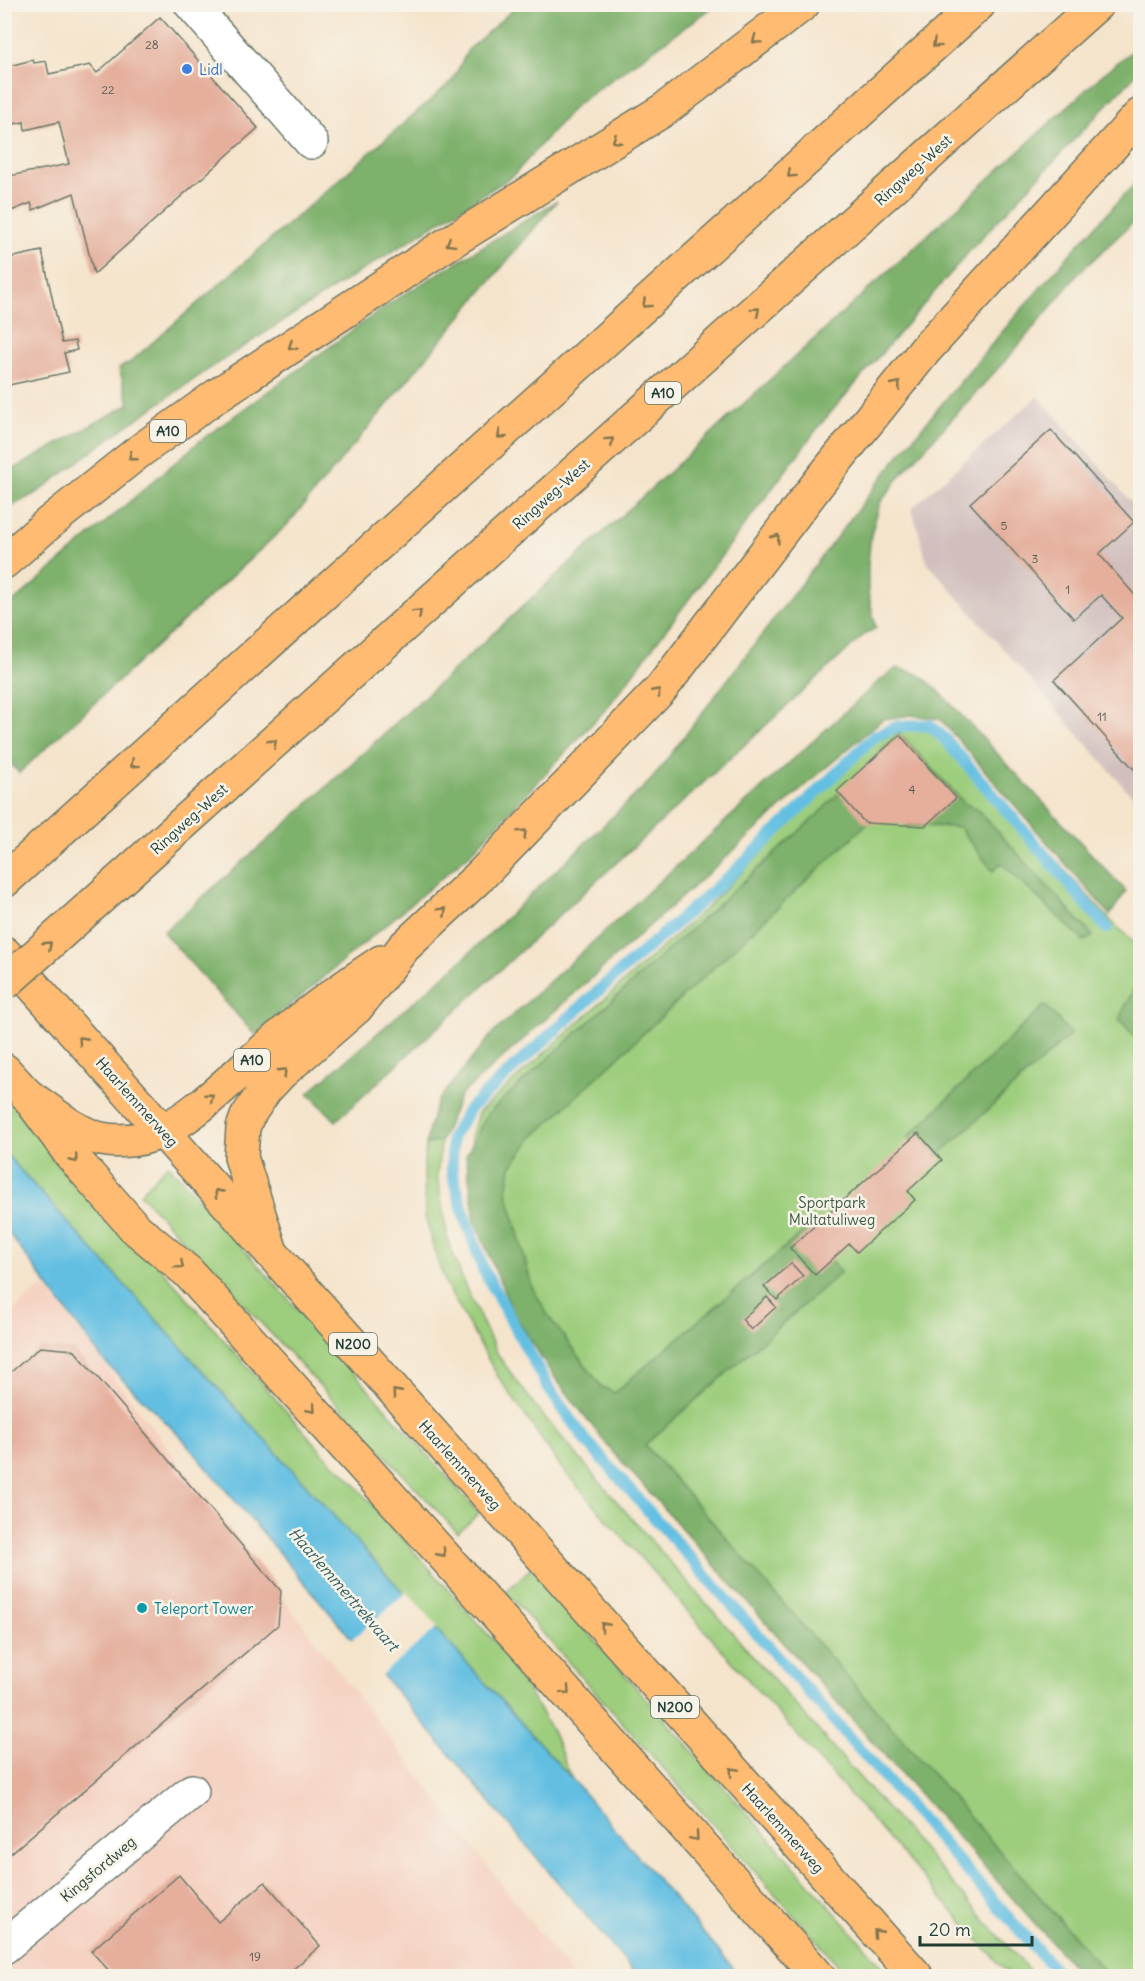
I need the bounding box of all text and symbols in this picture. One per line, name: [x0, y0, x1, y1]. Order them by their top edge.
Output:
one-way arrow: [752, 33, 763, 44]
house number: 28: [145, 37, 159, 52]
one-way arrow: [932, 37, 943, 48]
place label: Lidl: [199, 60, 223, 79]
marker: Lidl: [180, 62, 194, 76]
house number: 22: [101, 82, 115, 97]
street label: Ringweg-West: [871, 130, 955, 210]
one-way arrow: [612, 132, 622, 144]
one-way arrow: [787, 167, 798, 178]
one-way arrow: [446, 235, 456, 247]
one-way arrow: [642, 297, 653, 308]
one-way arrow: [749, 307, 759, 318]
one-way arrow: [288, 339, 299, 350]
one-way arrow: [890, 381, 901, 392]
road number: A10: [645, 382, 681, 404]
road number: A10: [150, 420, 186, 442]
one-way arrow: [497, 428, 508, 439]
one-way arrow: [603, 437, 614, 448]
one-way arrow: [127, 450, 138, 461]
street label: Ringweg-West: [509, 454, 593, 534]
house number: 5: [1001, 518, 1008, 533]
one-way arrow: [769, 534, 780, 545]
house number: 3: [1032, 551, 1039, 566]
house number: 1: [1066, 582, 1070, 597]
one-way arrow: [411, 609, 422, 620]
one-way arrow: [650, 689, 661, 699]
house number: 11: [1097, 709, 1107, 724]
one-way arrow: [266, 739, 277, 750]
one-way arrow: [131, 757, 141, 768]
street label: Ringweg-West: [147, 779, 231, 859]
house number: 4: [909, 782, 916, 797]
one-way arrow: [515, 830, 526, 841]
one-way arrow: [436, 907, 447, 918]
one-way arrow: [41, 941, 52, 952]
one-way arrow: [78, 1036, 89, 1047]
road number: A10: [234, 1049, 270, 1071]
street label: Haarlemmerweg: [92, 1053, 182, 1151]
one-way arrow: [275, 1068, 286, 1079]
one-way arrow: [203, 1093, 214, 1104]
one-way arrow: [67, 1152, 78, 1163]
one-way arrow: [214, 1189, 225, 1199]
park label: Sportpark Multatuliweg: [789, 1193, 875, 1229]
one-way arrow: [173, 1258, 184, 1269]
road number: N200: [329, 1333, 377, 1355]
one-way arrow: [393, 1389, 404, 1400]
one-way arrow: [305, 1402, 316, 1412]
street label: Haarlemmerweg: [415, 1416, 505, 1514]
water label: Haarlemmertrekvaart: [285, 1523, 405, 1657]
one-way arrow: [435, 1547, 446, 1557]
place label: Teleport Tower: [154, 1599, 253, 1618]
marker: Teleport Tower: [135, 1601, 149, 1615]
one-way arrow: [600, 1622, 611, 1633]
one-way arrow: [559, 1684, 570, 1695]
road number: N200: [651, 1696, 699, 1718]
one-way arrow: [729, 1768, 740, 1778]
street label: Haarlemmerweg: [738, 1779, 828, 1877]
one-way arrow: [688, 1831, 699, 1841]
street label: Kingsfordweg: [56, 1832, 140, 1906]
scale bar: [920, 1909, 1032, 1947]
text: 20 m: [929, 1918, 971, 1941]
one-way arrow: [873, 1929, 884, 1940]
house number: 19: [249, 1949, 261, 1964]

